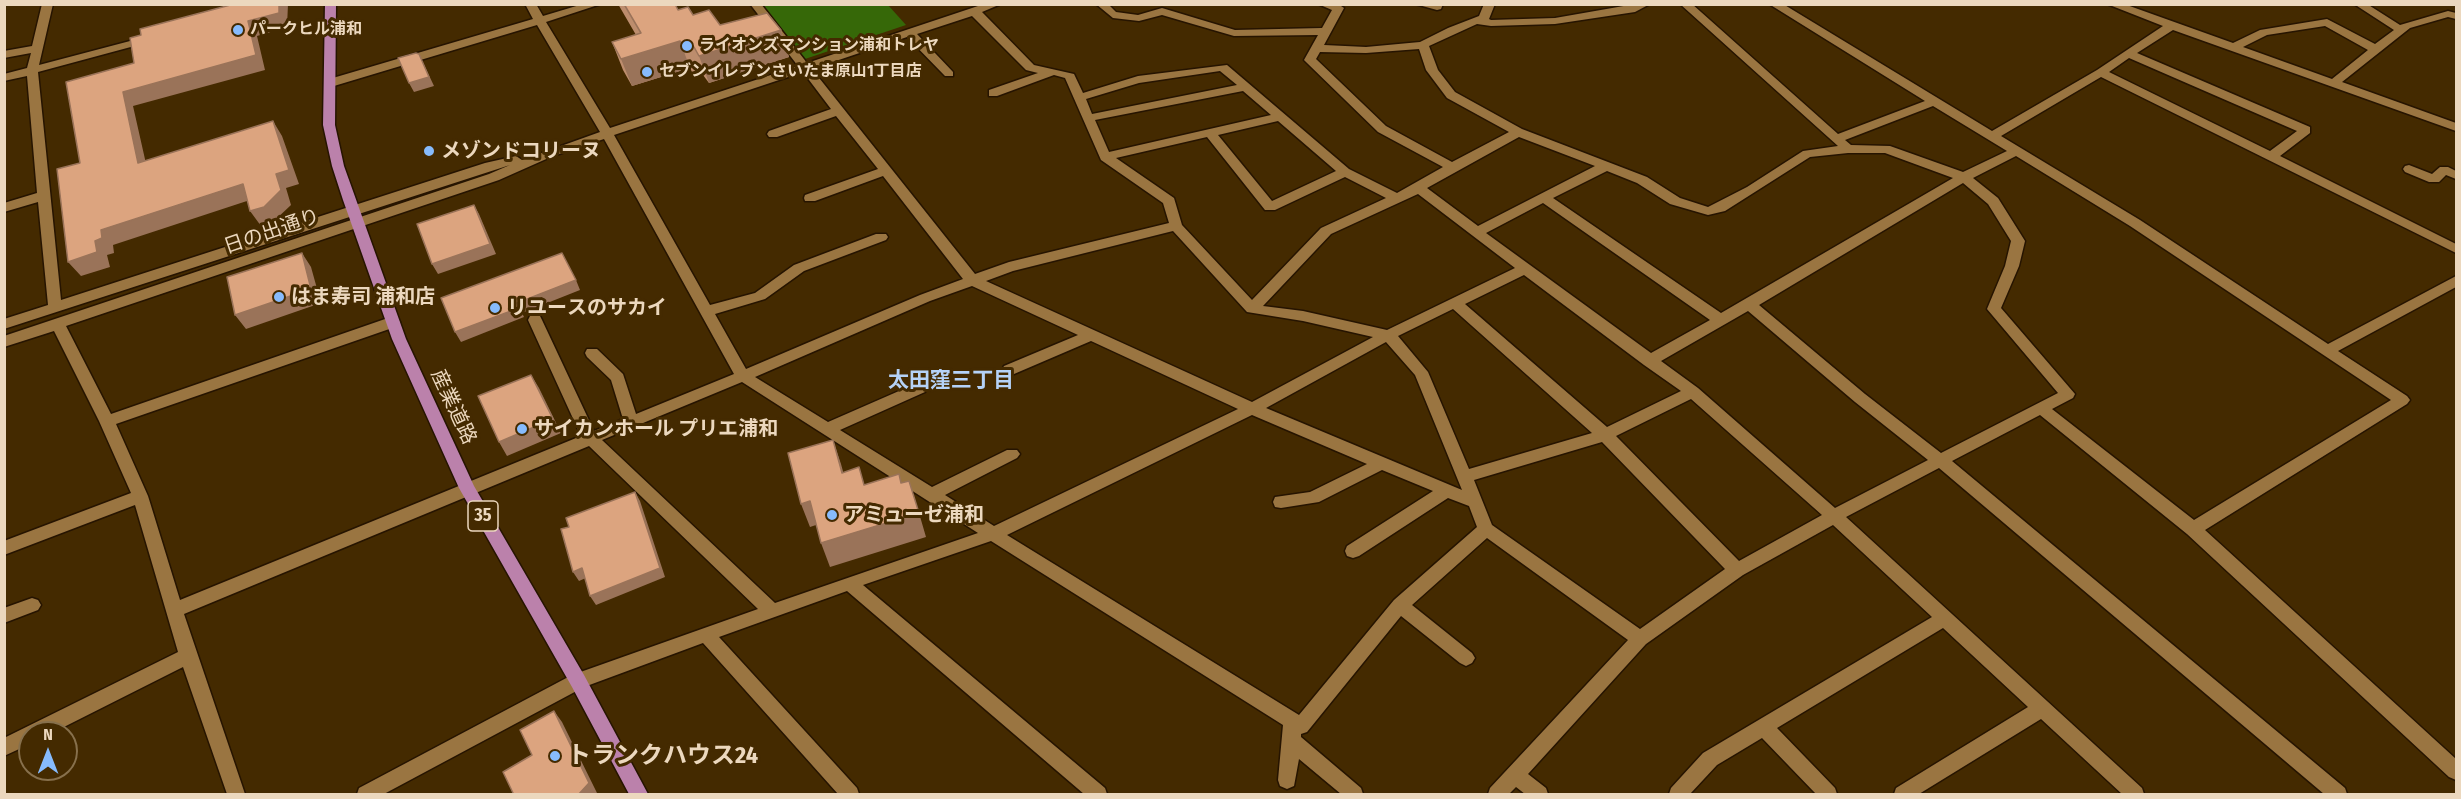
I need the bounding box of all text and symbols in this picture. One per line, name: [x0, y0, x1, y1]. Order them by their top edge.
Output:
place label: パークヒル浦和: [250, 20, 362, 40]
marker: パークヒル浦和: [231, 23, 245, 37]
place label: ライオンズマンション浦和トレヤ: [699, 36, 939, 56]
marker: ライオンズマンション浦和トレヤ: [680, 39, 694, 53]
place label: セブンイレブンさいたま原山1丁目店: [659, 62, 922, 82]
marker: セブンイレブンさいたま原山1丁目店: [640, 65, 654, 79]
place label: メゾンドコリーヌ: [441, 139, 601, 163]
marker: メゾンドコリーヌ: [422, 144, 436, 158]
street label: 日の出通り: [221, 204, 323, 260]
place label: はま寿司 浦和店: [291, 285, 435, 309]
marker: はま寿司 浦和店: [272, 290, 286, 304]
place label: リユースのサカイ: [507, 296, 667, 320]
marker: リユースのサカイ: [488, 301, 502, 315]
street label: 産業道路: [425, 366, 481, 448]
district label: 太田窪三丁目: [888, 368, 1014, 394]
place label: サイカンホール プリエ浦和: [534, 417, 778, 441]
marker: サイカンホール プリエ浦和: [515, 422, 529, 436]
road number: 35: [468, 501, 498, 531]
place label: アミューゼ浦和: [844, 503, 984, 527]
marker: アミューゼ浦和: [825, 508, 839, 522]
north arrow: [18, 721, 78, 781]
text: N: [43, 725, 53, 744]
place label: トランクハウス24: [567, 742, 758, 770]
marker: トランクハウス24: [548, 749, 562, 763]

